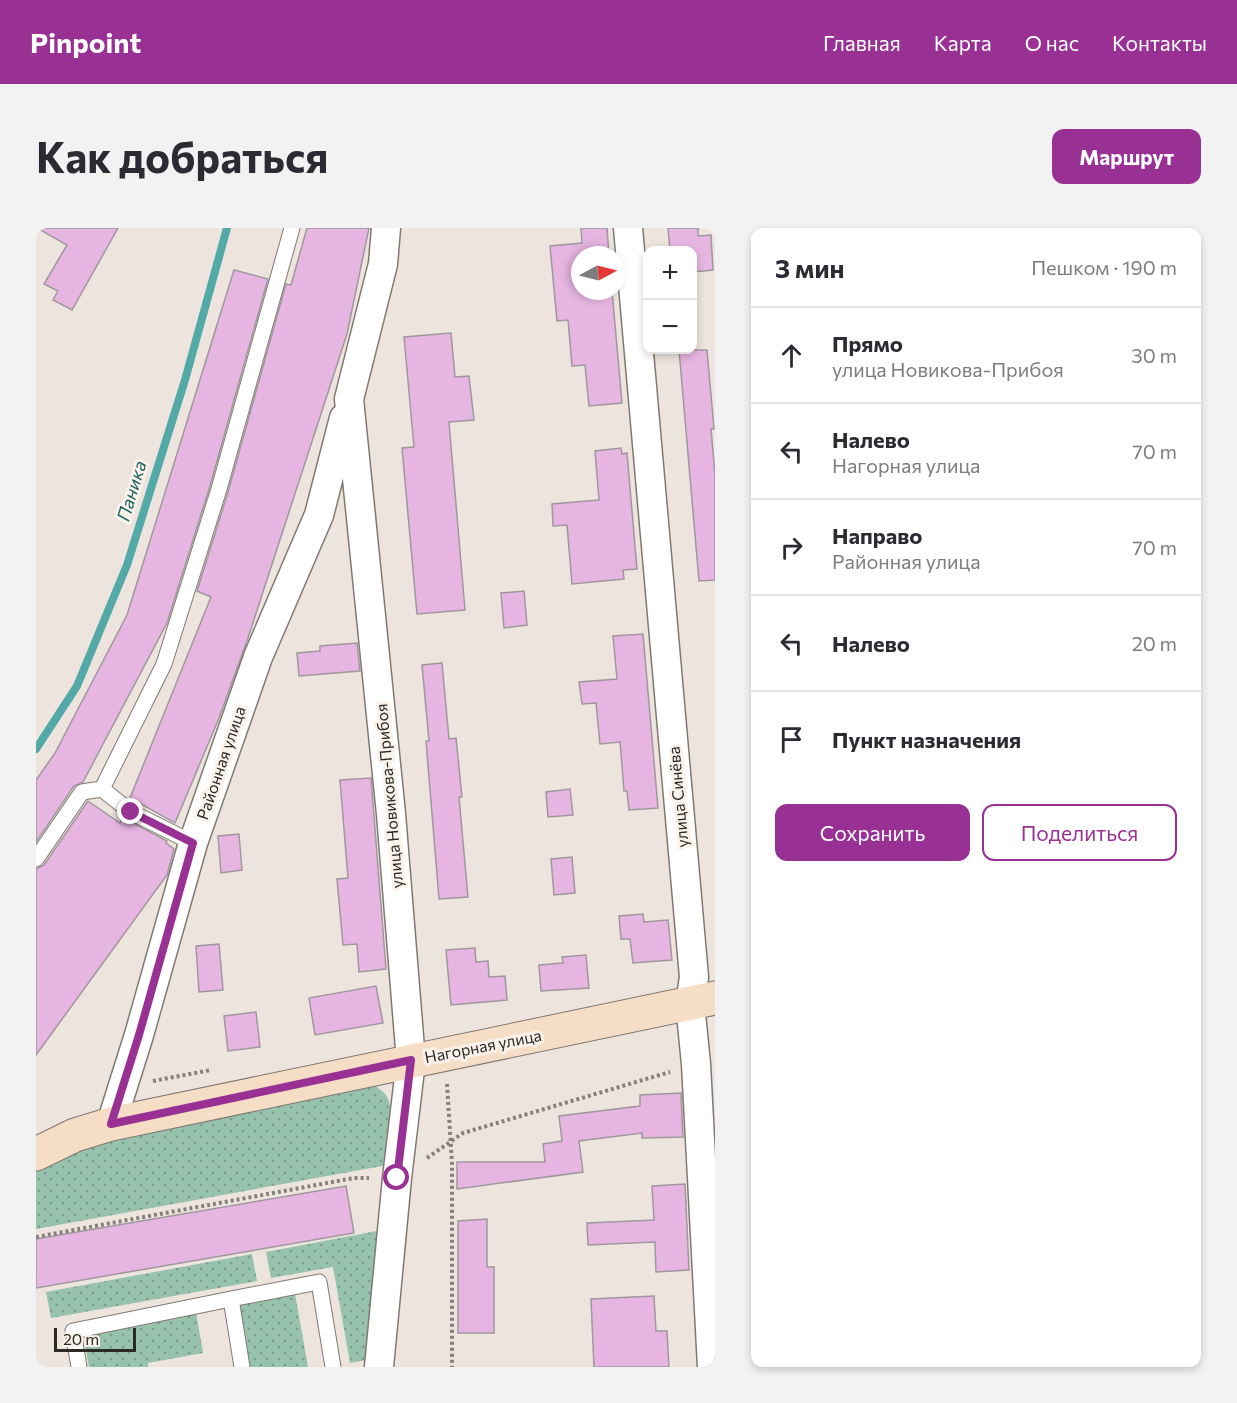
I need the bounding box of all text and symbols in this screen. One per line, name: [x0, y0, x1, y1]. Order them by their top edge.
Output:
text: Pinpoint: [30, 25, 141, 59]
text: Главная: [823, 30, 901, 55]
text: Карта: [934, 30, 992, 55]
text: О нас: [1025, 30, 1079, 55]
text: Контакты: [1112, 30, 1207, 55]
button: Маршрут: [1052, 129, 1201, 184]
text: Как добраться: [36, 130, 328, 182]
north arrow: [571, 246, 625, 300]
map controls: [643, 246, 697, 354]
button: +: [643, 246, 697, 300]
text: 3 мин: [775, 252, 845, 283]
text: Пешком · 190 m: [1031, 255, 1177, 279]
button: −: [643, 300, 697, 354]
text: Прямо: [832, 330, 903, 357]
icon: ahead: [775, 339, 808, 372]
text: 30 m: [1131, 343, 1177, 367]
text: улица Новикова-Прибоя: [832, 357, 1064, 381]
text: Налево: [832, 426, 910, 453]
icon: left: [775, 435, 808, 468]
text: 70 m: [1132, 439, 1177, 463]
text: Нагорная улица: [832, 453, 980, 477]
water label: Паника: [111, 458, 151, 524]
text: Направо: [832, 522, 922, 549]
icon: right: [775, 531, 808, 564]
text: 70 m: [1132, 535, 1177, 559]
text: Районная улица: [832, 549, 981, 573]
icon: left: [775, 627, 808, 660]
text: Налево: [832, 630, 910, 657]
text: 20 m: [1132, 631, 1177, 655]
street label: улица Новикова-Прибоя: [371, 703, 406, 889]
street label: Районная улица: [192, 704, 249, 822]
icon: arrive: [775, 723, 808, 756]
text: Пункт назначения: [832, 726, 1021, 753]
street label: улица Синёва: [664, 746, 691, 848]
route end: [117, 798, 143, 824]
button: Сохранить: [775, 804, 970, 861]
button: Поделиться: [982, 804, 1177, 861]
street label: Нагорная улица: [423, 1025, 543, 1066]
route start: [383, 1164, 409, 1190]
scale bar: [54, 1325, 136, 1352]
text: 20 m: [63, 1329, 99, 1348]

